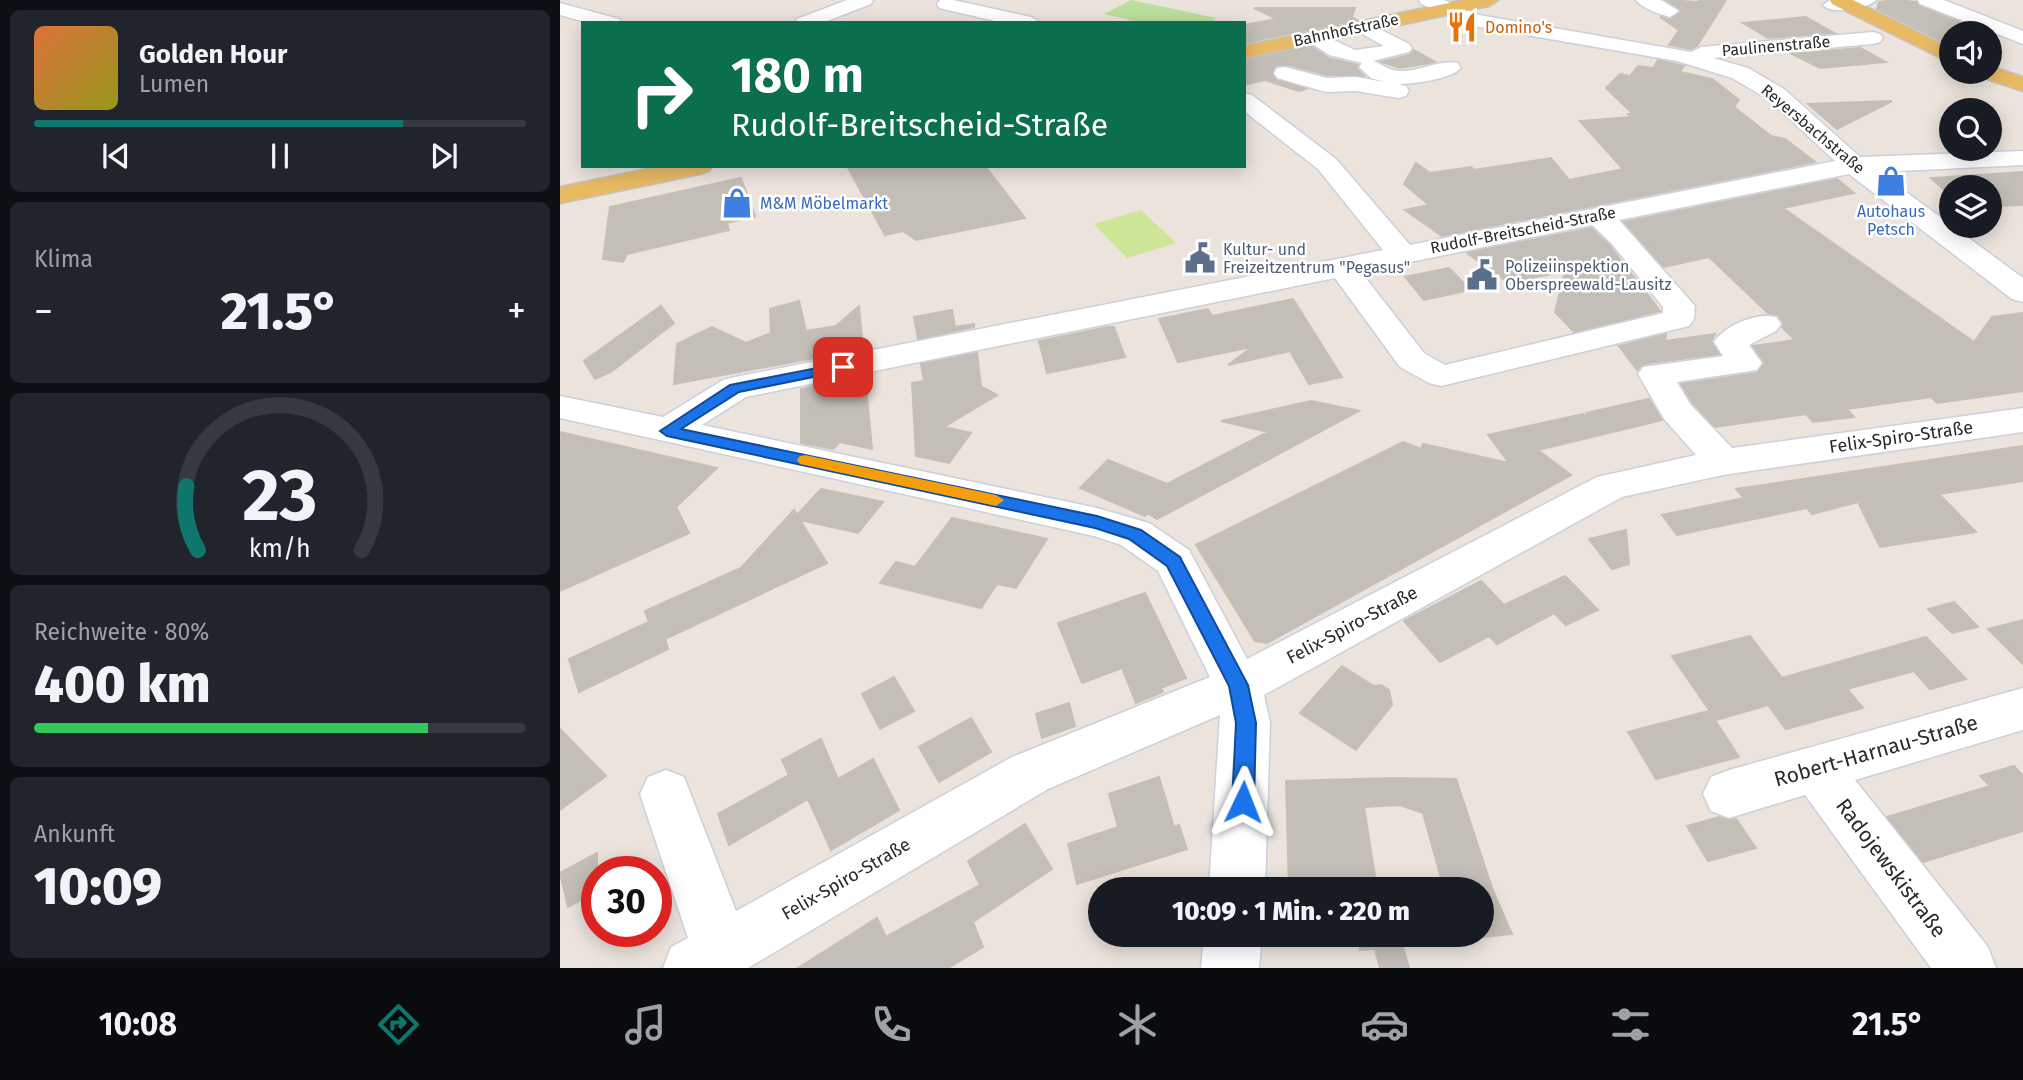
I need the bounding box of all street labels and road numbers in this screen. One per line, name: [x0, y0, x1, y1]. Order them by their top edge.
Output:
street label: Bahnhofstraße: [1292, 10, 1400, 50]
street label: Paulinenstraße: [1721, 32, 1831, 60]
street label: Reyersbachstraße: [1758, 80, 1868, 178]
street label: Rudolf-Breitscheid-Straße: [1429, 203, 1617, 257]
street label: Felix-Spiro-Straße: [1828, 416, 1974, 458]
street label: Felix-Spiro-Straße: [1283, 581, 1421, 669]
street label: Robert-Harnau-Straße: [1771, 709, 1981, 793]
street label: Radojewskistraße: [1830, 793, 1952, 943]
street label: Felix-Spiro-Straße: [778, 833, 914, 925]

